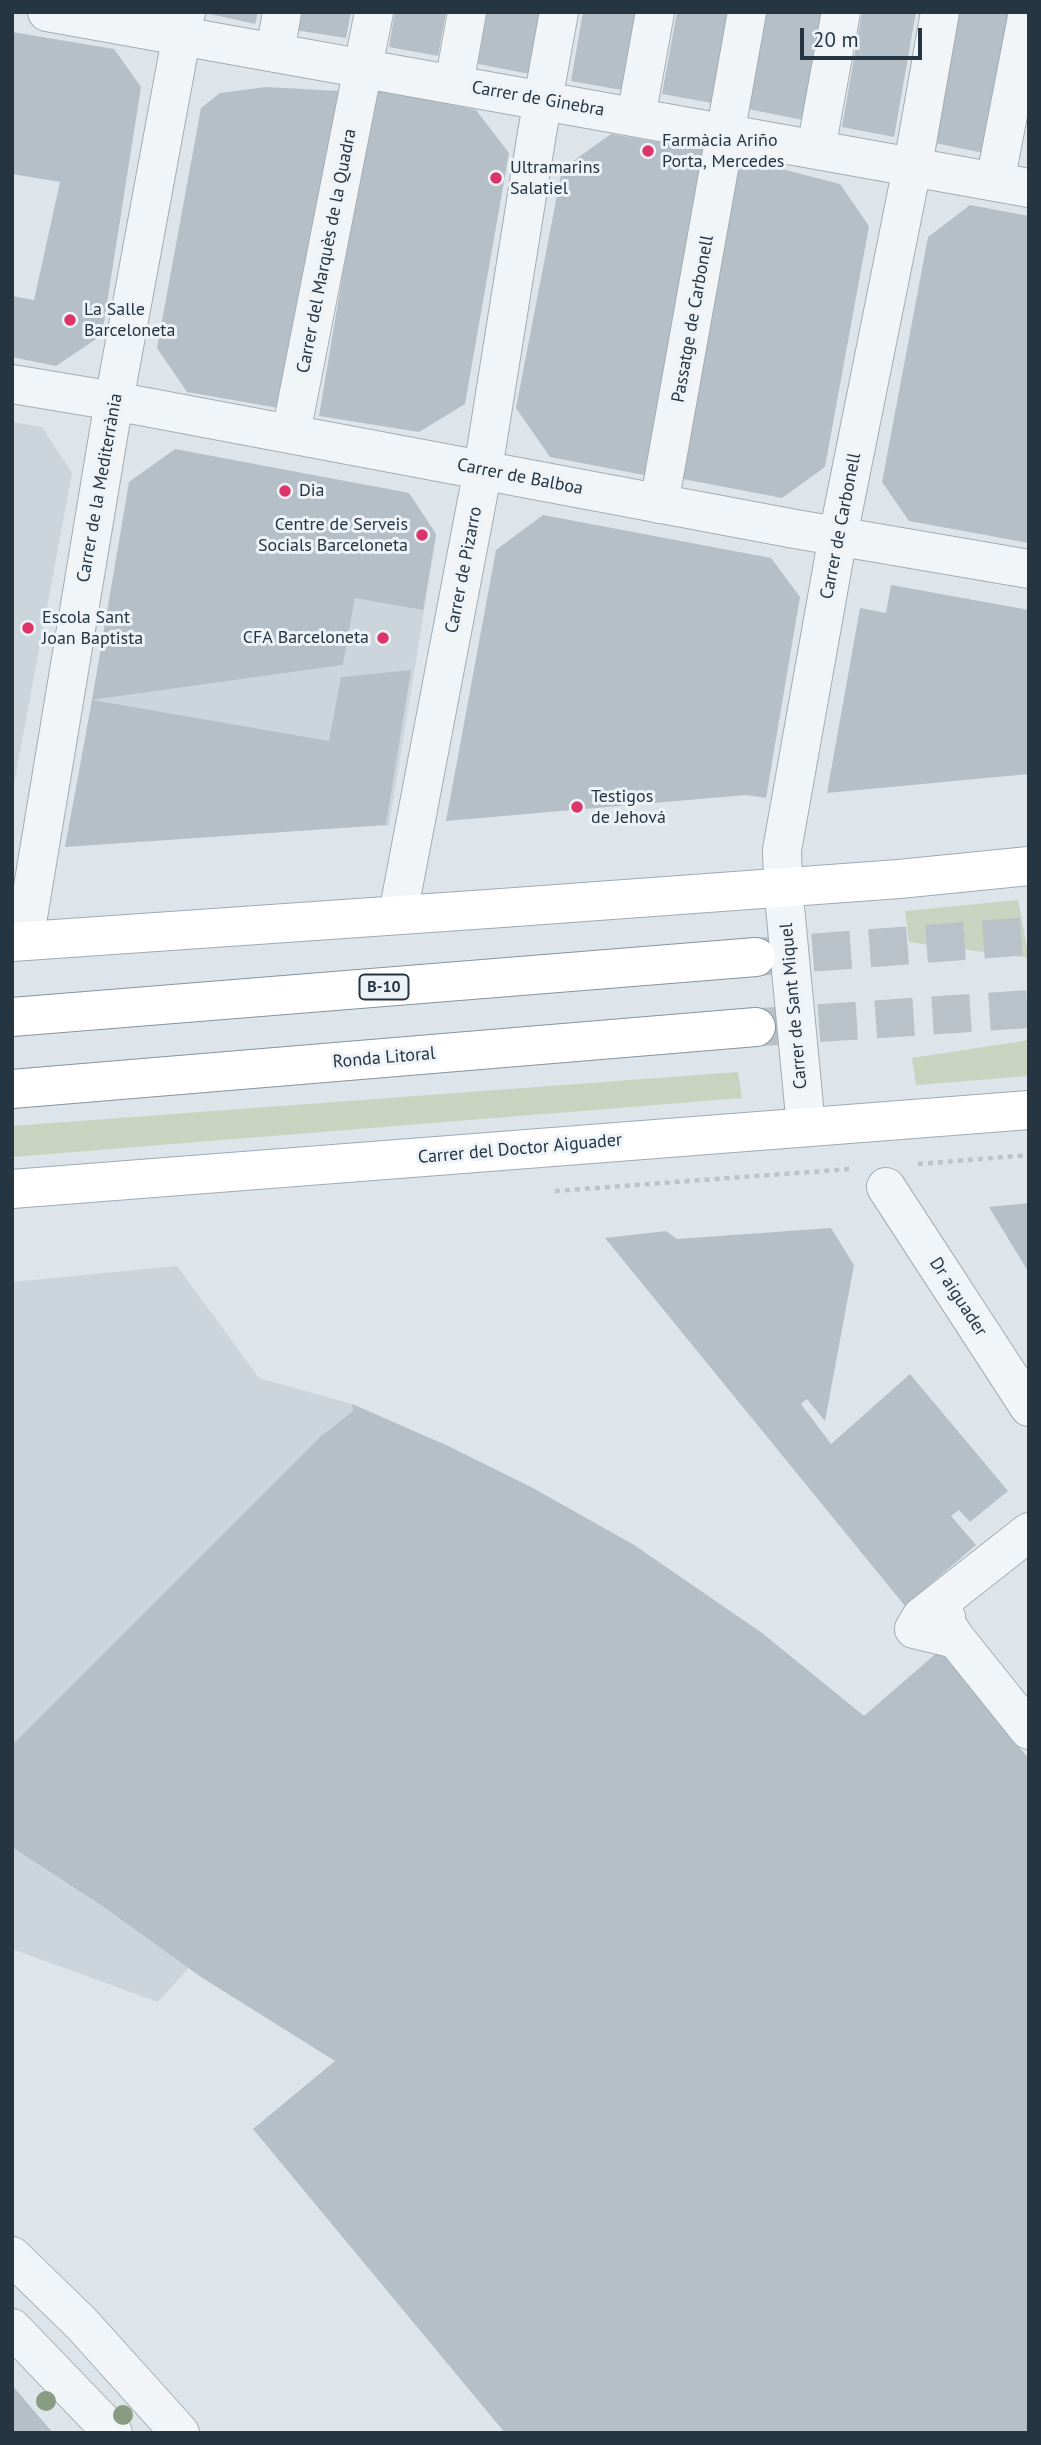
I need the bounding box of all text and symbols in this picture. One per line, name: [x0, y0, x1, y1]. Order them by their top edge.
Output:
scale bar: [803, 14, 926, 58]
text: 20 m: [813, 26, 859, 53]
street label: Carrer de Ginebra: [470, 77, 606, 121]
street label: Carrer del Marquès de la Quadra: [293, 127, 361, 375]
place label: Farmàcia Ariño Porta, Mercedes: [662, 130, 784, 172]
marker: Farmàcia Ariño Porta, Mercedes: [640, 143, 656, 159]
place label: Ultramarins Salatiel: [510, 157, 600, 200]
marker: Ultramarins Salatiel: [488, 170, 504, 186]
street label: Passatge de Carbonell: [668, 234, 718, 404]
place label: La Salle Barceloneta: [84, 299, 175, 342]
marker: La Salle Barceloneta: [62, 312, 78, 328]
street label: Carrer de la Mediterrània: [73, 392, 127, 584]
street label: Carrer de Carbonell: [816, 451, 866, 601]
street label: Carrer de Balboa: [455, 454, 585, 500]
place label: Dia: [299, 480, 325, 502]
marker: Dia: [277, 483, 293, 499]
street label: Carrer de Pizarro: [441, 505, 487, 635]
place label: Centre de Serveis Socials Barceloneta: [258, 514, 408, 556]
marker: Centre de Serveis Socials Barceloneta: [414, 527, 430, 543]
place label: Escola Sant Joan Baptista: [42, 607, 143, 650]
marker: Escola Sant Joan Baptista: [20, 620, 36, 636]
place label: CFA Barceloneta: [243, 627, 369, 649]
marker: CFA Barceloneta: [375, 630, 391, 646]
place label: Testigos de Jehová: [591, 786, 666, 828]
marker: Testigos de Jehová: [569, 799, 585, 815]
street label: Carrer de Sant Miquel: [776, 922, 812, 1090]
road number: B-10: [360, 974, 408, 1000]
street label: Ronda Litoral: [332, 1043, 436, 1073]
street label: Carrer del Doctor Aiguader: [417, 1129, 623, 1169]
street label: Dr aiguader: [925, 1254, 991, 1340]

